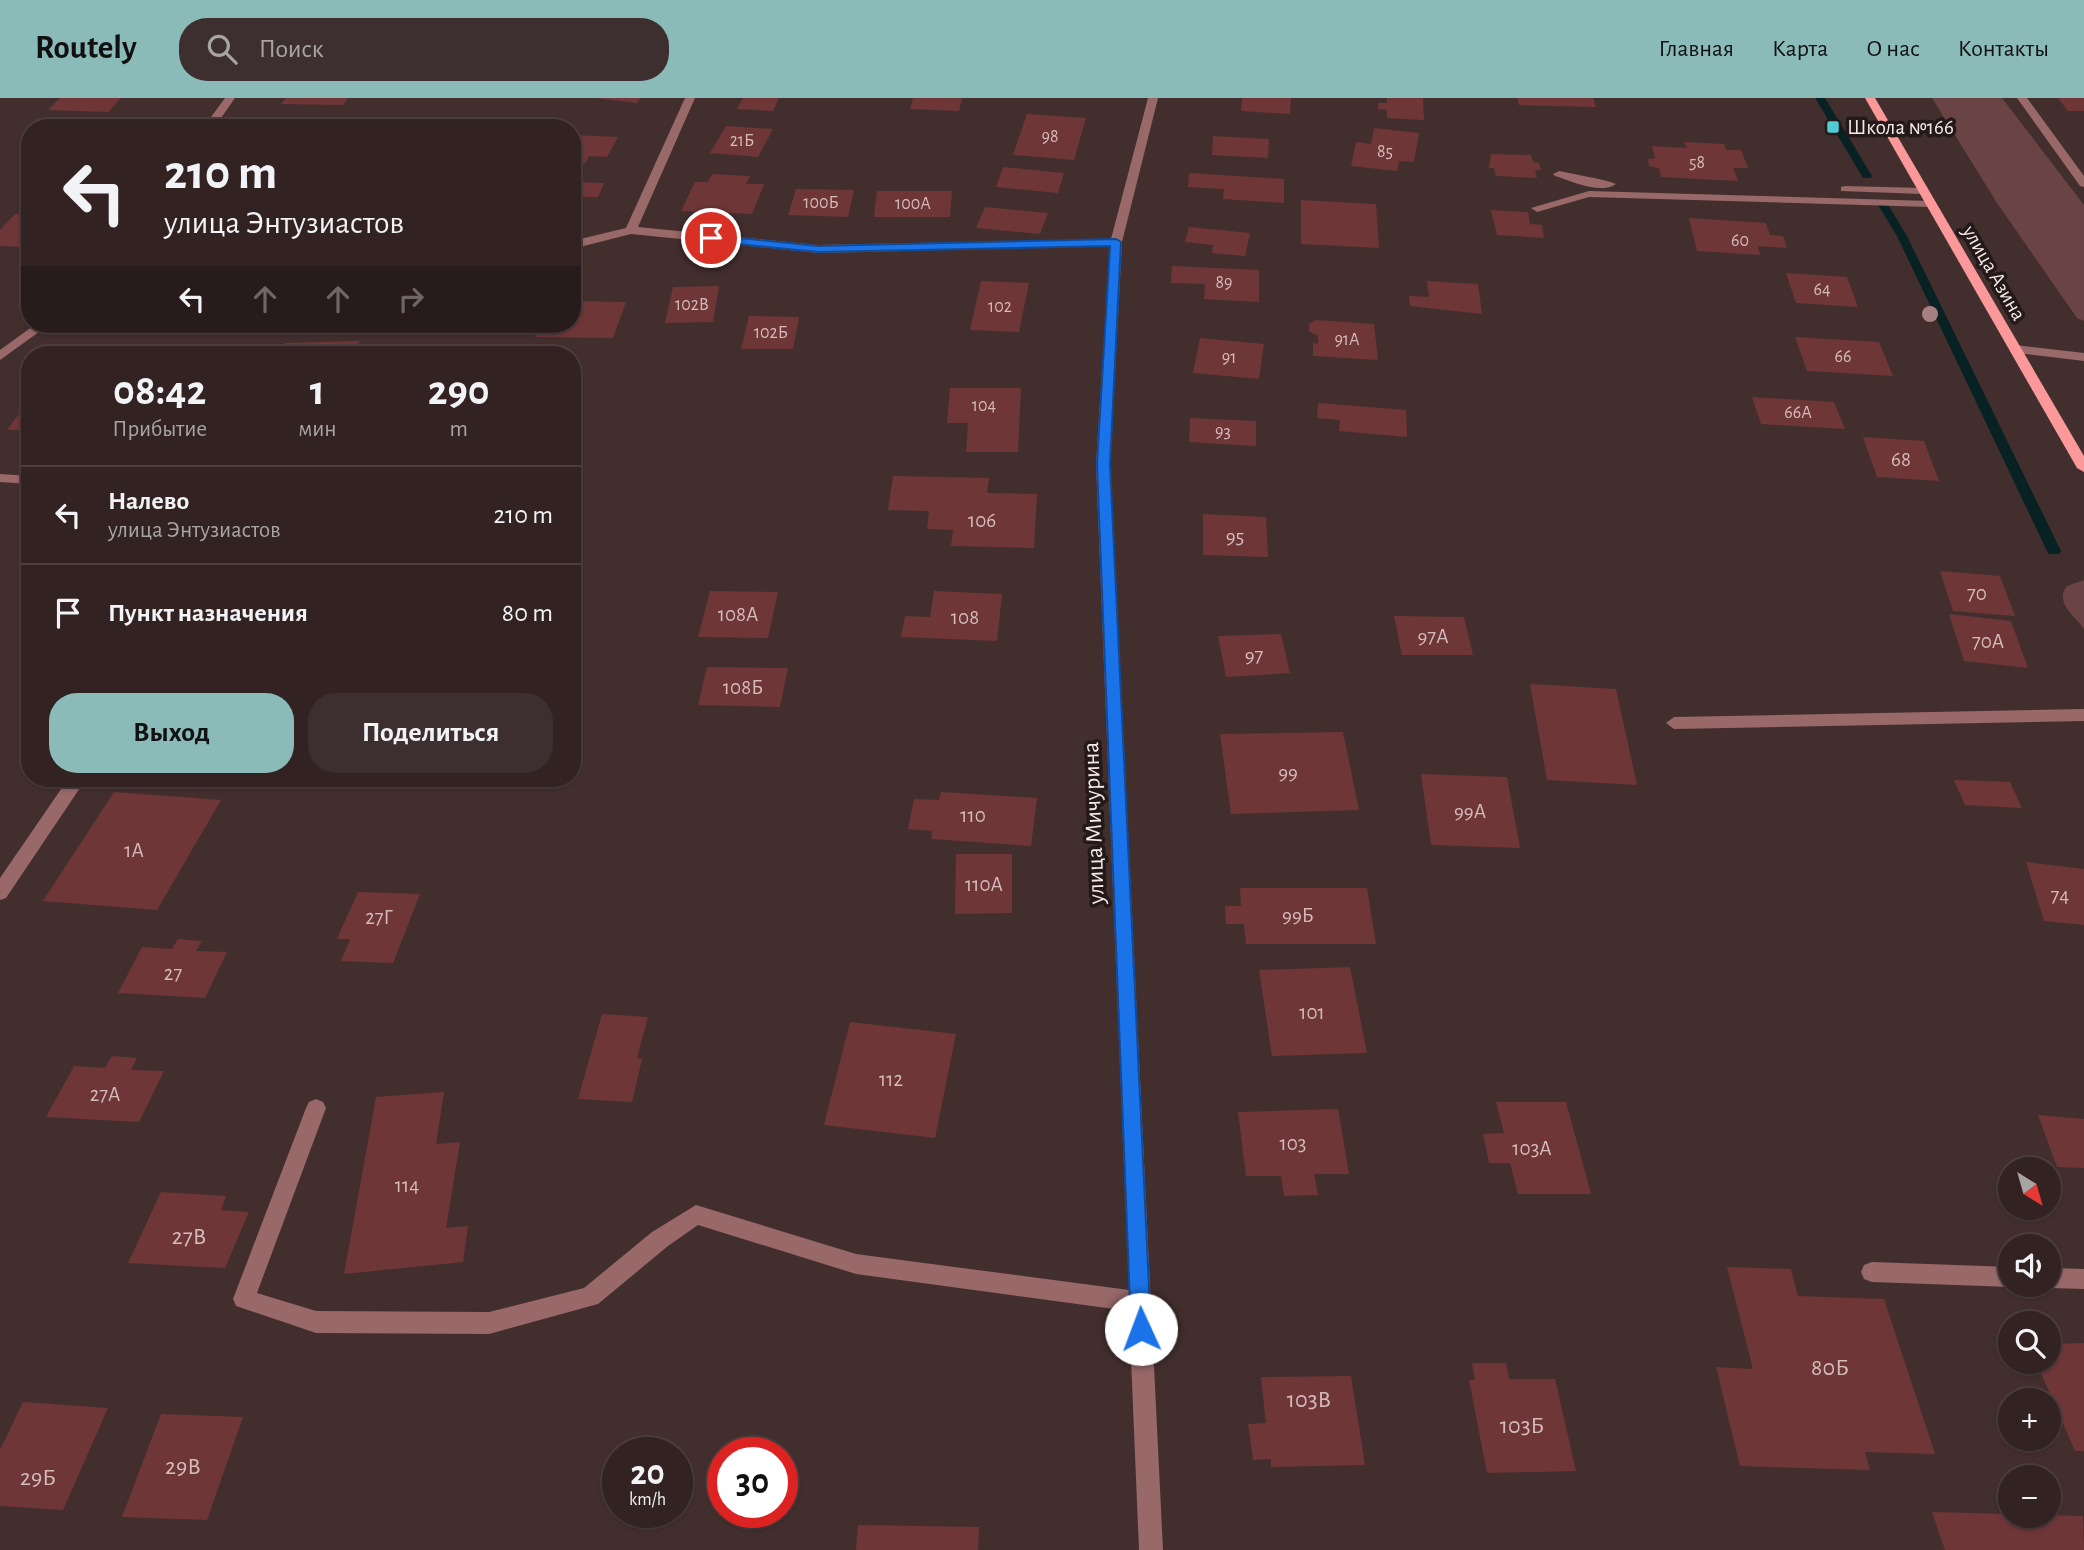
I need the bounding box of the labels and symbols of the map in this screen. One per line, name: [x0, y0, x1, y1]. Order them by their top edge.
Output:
place label: Школа №166: [1847, 117, 1954, 138]
marker: Школа №166: [1825, 119, 1841, 135]
house number: 98: [1042, 128, 1059, 146]
house number: 21Б: [730, 132, 754, 150]
house number: 85: [1377, 143, 1393, 161]
house number: 58: [1689, 154, 1705, 172]
house number: 100Б: [803, 194, 839, 212]
house number: 100А: [895, 195, 931, 213]
pin: [681, 208, 741, 268]
street label: улица Азина: [1958, 221, 2030, 324]
house number: 60: [1731, 232, 1749, 250]
house number: 89: [1216, 274, 1233, 292]
house number: 64: [1813, 281, 1831, 299]
house number: 102В: [675, 296, 709, 314]
house number: 102: [988, 298, 1012, 316]
house number: 102Б: [754, 324, 788, 342]
house number: 91А: [1334, 331, 1360, 349]
house number: 66: [1835, 348, 1851, 366]
house number: 91: [1222, 349, 1236, 367]
house number: 104: [972, 397, 997, 415]
house number: 66А: [1784, 404, 1812, 422]
house number: 93: [1215, 423, 1231, 441]
house number: 68: [1891, 449, 1911, 470]
house number: 106: [968, 510, 996, 531]
house number: 95: [1226, 526, 1244, 547]
house number: 70: [1967, 583, 1987, 604]
house number: 108А: [718, 604, 758, 625]
house number: 108: [951, 607, 979, 628]
house number: 97А: [1418, 626, 1448, 647]
house number: 70А: [1972, 631, 2004, 652]
house number: 97: [1245, 645, 1264, 666]
house number: 108Б: [723, 677, 763, 698]
street label: улица Мичурина: [1079, 741, 1109, 906]
house number: 99: [1278, 762, 1298, 783]
house number: 99А: [1454, 801, 1486, 822]
house number: 110: [960, 805, 986, 826]
house number: 1А: [124, 840, 144, 861]
house number: 110А: [965, 874, 1003, 895]
house number: 74: [2051, 885, 2069, 906]
house number: 99Б: [1282, 905, 1314, 926]
house number: 27Г: [365, 907, 393, 928]
house number: 27: [164, 963, 182, 984]
house number: 101: [1299, 1002, 1325, 1023]
house number: 112: [879, 1069, 903, 1090]
house number: 27А: [90, 1084, 120, 1105]
house number: 103: [1280, 1133, 1306, 1154]
house number: 103А: [1512, 1138, 1552, 1159]
north arrow: [1998, 1157, 2062, 1220]
house number: 114: [395, 1175, 419, 1196]
house number: 27В: [172, 1225, 206, 1249]
position arrow: [1104, 1292, 1178, 1366]
house number: 80Б: [1811, 1356, 1849, 1380]
house number: 103В: [1287, 1388, 1331, 1412]
house number: 103Б: [1500, 1414, 1544, 1438]
speed limit sign: 30: [707, 1437, 798, 1528]
house number: 29В: [165, 1455, 201, 1479]
house number: 29Б: [20, 1466, 56, 1490]

